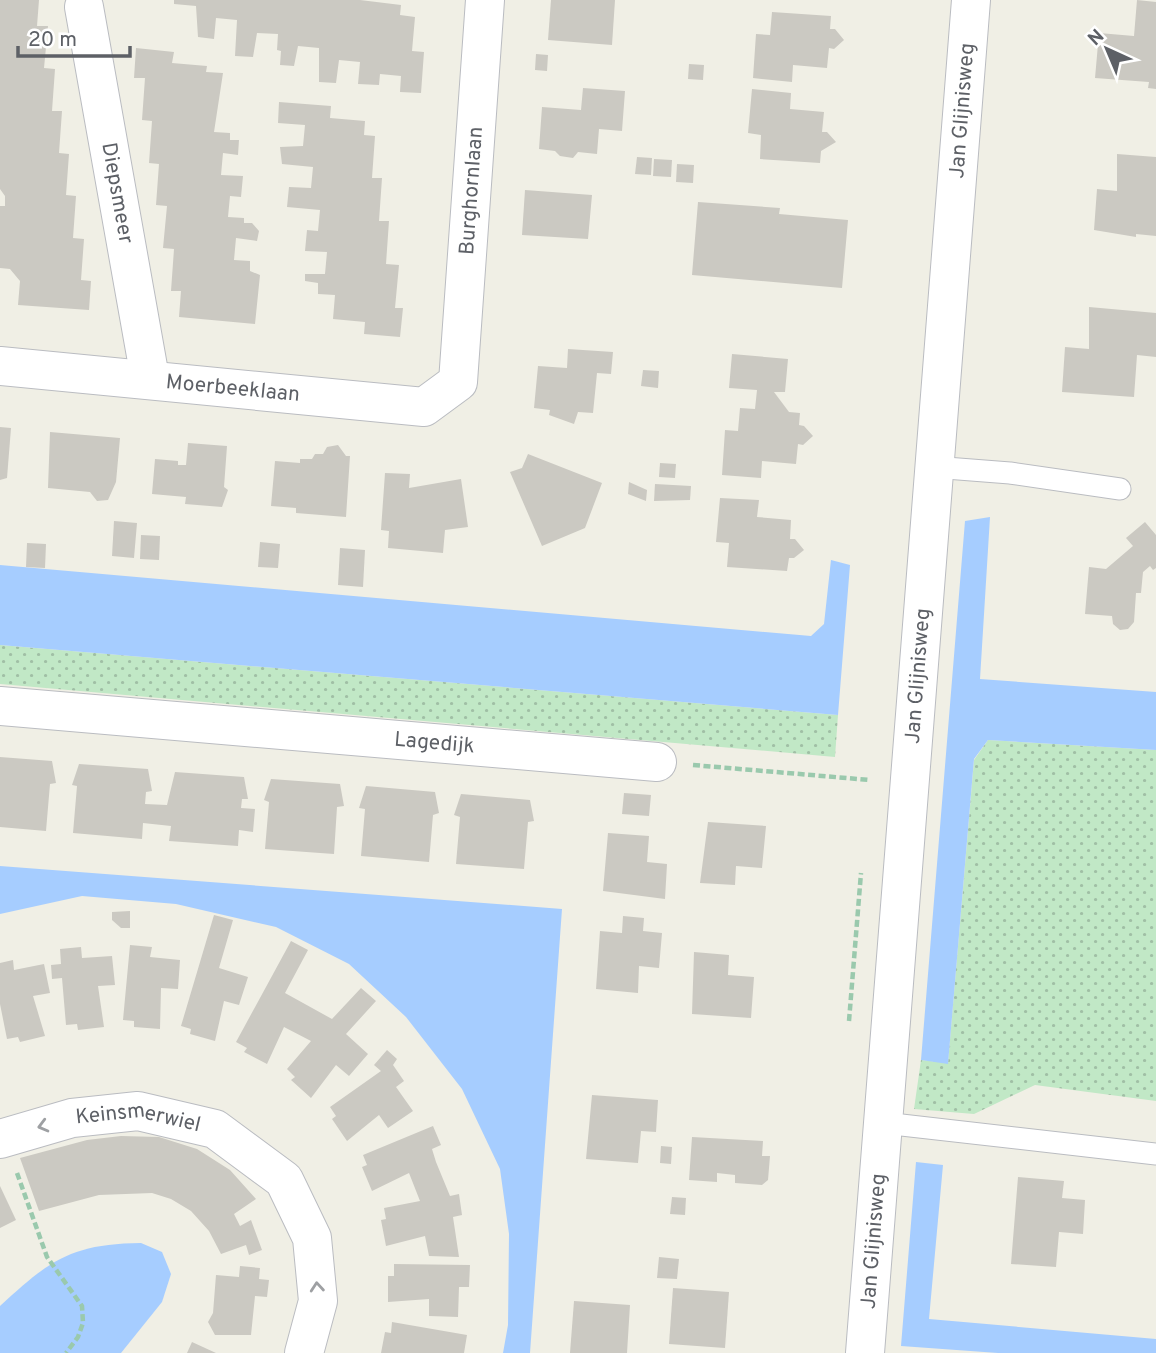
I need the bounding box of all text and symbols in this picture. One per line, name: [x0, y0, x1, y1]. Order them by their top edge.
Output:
scale bar: [18, 14, 130, 58]
north arrow: [1072, 14, 1142, 84]
text: N: [1083, 25, 1110, 52]
text: 20 m: [28, 27, 77, 54]
street label: Jan Glijnisweg: [944, 42, 981, 180]
street label: Burghornlaan: [454, 125, 490, 256]
street label: Diepsmeer: [95, 140, 139, 246]
street label: Moerbeeklaan: [165, 369, 301, 408]
street label: Jan Glijnisweg: [899, 607, 937, 745]
street label: Lagedijk: [393, 726, 476, 760]
street label: Keinsmerwiel: [74, 1097, 203, 1139]
one-way arrow: [37, 1117, 49, 1132]
street label: Jan Glijnisweg: [855, 1173, 893, 1310]
one-way arrow: [310, 1281, 325, 1292]

